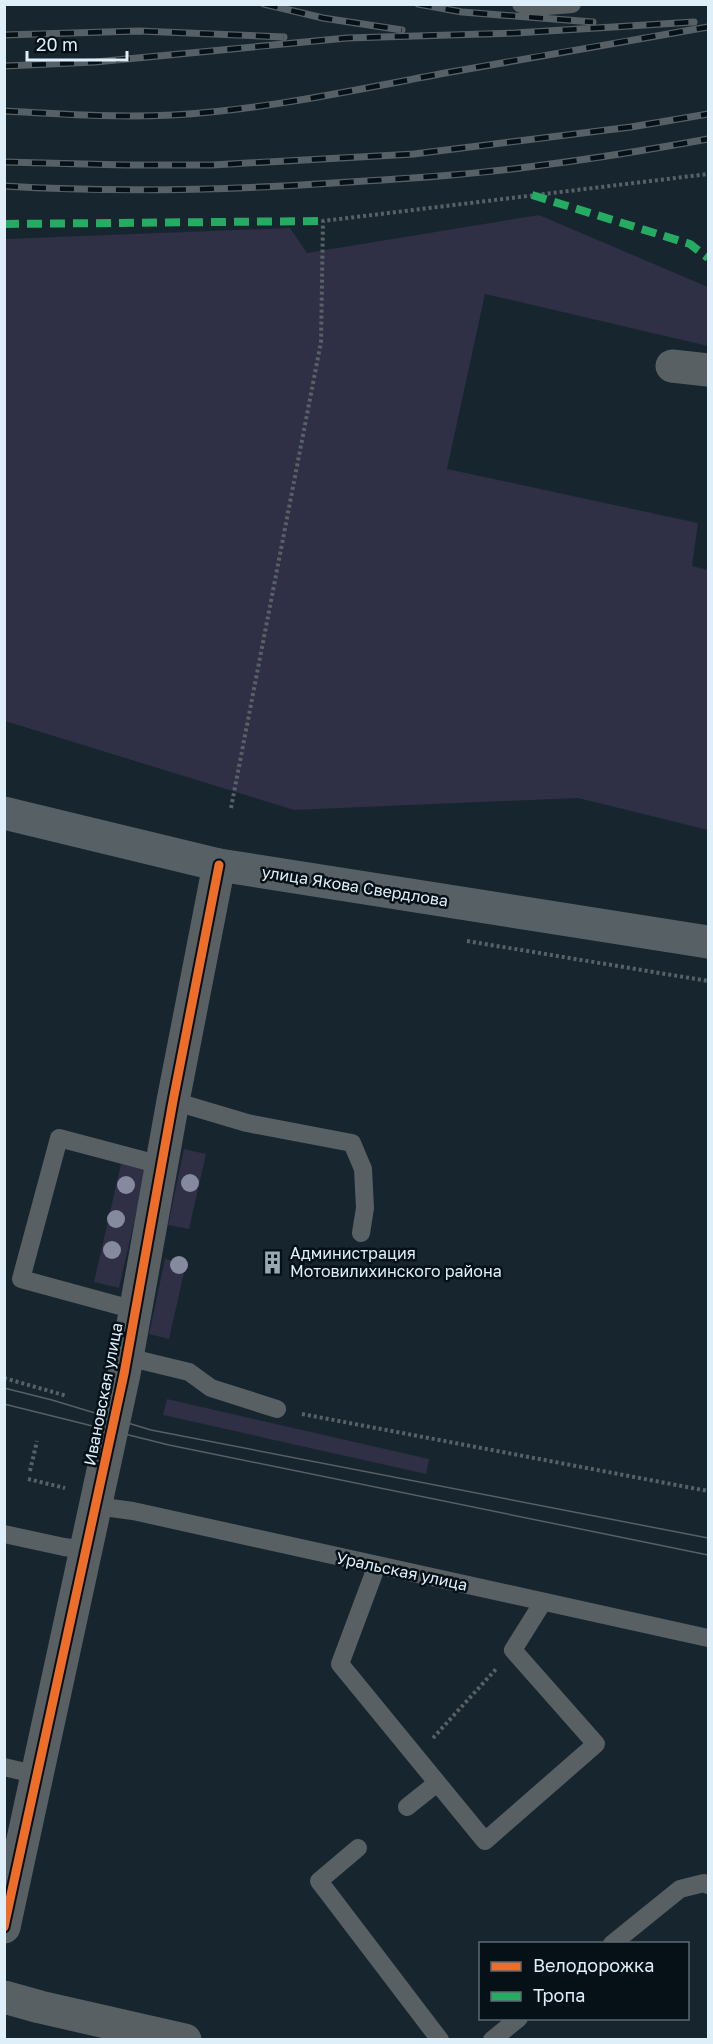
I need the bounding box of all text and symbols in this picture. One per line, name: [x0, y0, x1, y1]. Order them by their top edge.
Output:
scale bar: [27, 24, 128, 62]
text: 20 m: [36, 33, 78, 55]
street label: улица Якова Свердлова: [260, 861, 450, 911]
place label: Администрация Мотовилихинского района: [290, 1243, 502, 1281]
building icon: Администрация Мотовилихинского района: [259, 1249, 285, 1275]
street label: Ивановская улица: [79, 1321, 127, 1467]
street label: Уральская улица: [335, 1547, 469, 1595]
legend: [479, 1942, 689, 2020]
text: Велодорожка: [533, 1954, 654, 1976]
text: Тропа: [533, 1984, 585, 2006]

